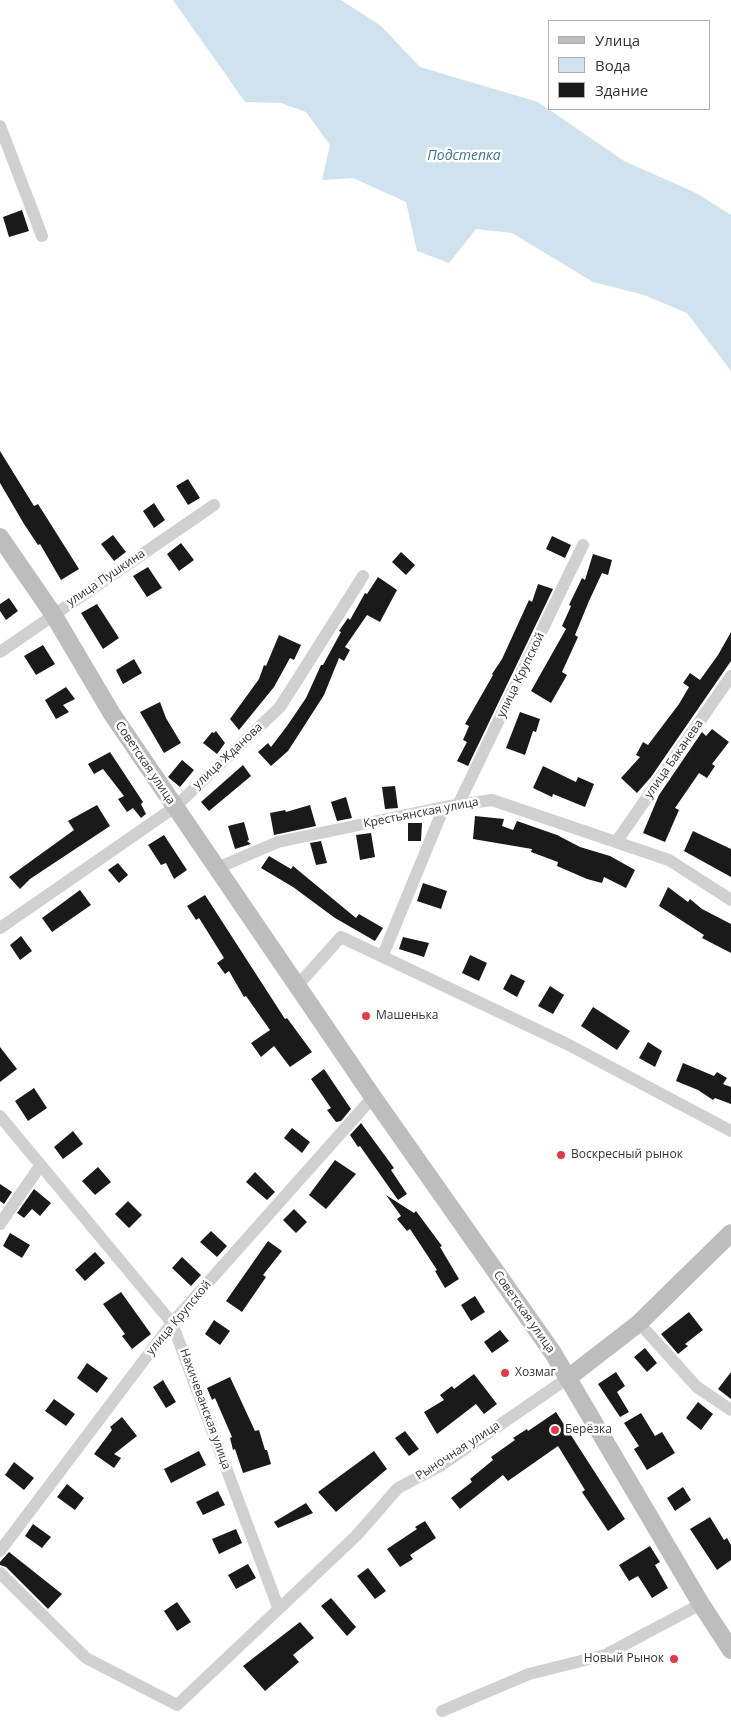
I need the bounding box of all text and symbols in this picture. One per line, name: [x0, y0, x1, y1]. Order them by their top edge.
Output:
legend: [548, 20, 711, 110]
text: Улица: [595, 30, 640, 50]
text: Вода: [595, 55, 631, 75]
text: Здание: [595, 80, 648, 100]
water label: Подстепка: [427, 148, 501, 164]
street label: улица Пушкина: [64, 546, 148, 610]
street label: улица Крупской: [494, 630, 548, 720]
street label: улица Баканева: [642, 717, 706, 801]
street label: Советская улица: [112, 719, 178, 807]
street label: улица Жданова: [190, 720, 266, 792]
street label: Крестьянская улица: [362, 795, 480, 831]
place label: Машенька: [376, 1009, 438, 1023]
marker: Машенька: [360, 1010, 372, 1022]
place label: Воскресный рынок: [571, 1148, 683, 1162]
marker: Воскресный рынок: [555, 1149, 567, 1161]
street label: Советская улица: [490, 1268, 558, 1356]
street label: улица Крупской: [144, 1278, 214, 1358]
street label: Нахичеванская улица: [176, 1347, 234, 1471]
place label: Хозмаг: [515, 1366, 556, 1380]
marker: Хозмаг: [499, 1367, 511, 1379]
street label: Рыночная улица: [413, 1418, 503, 1484]
place label: Берёзка: [565, 1423, 612, 1437]
marker: Берёзка: [549, 1424, 561, 1436]
place label: Новый Рынок: [584, 1652, 664, 1666]
marker: Новый Рынок: [668, 1653, 680, 1665]

